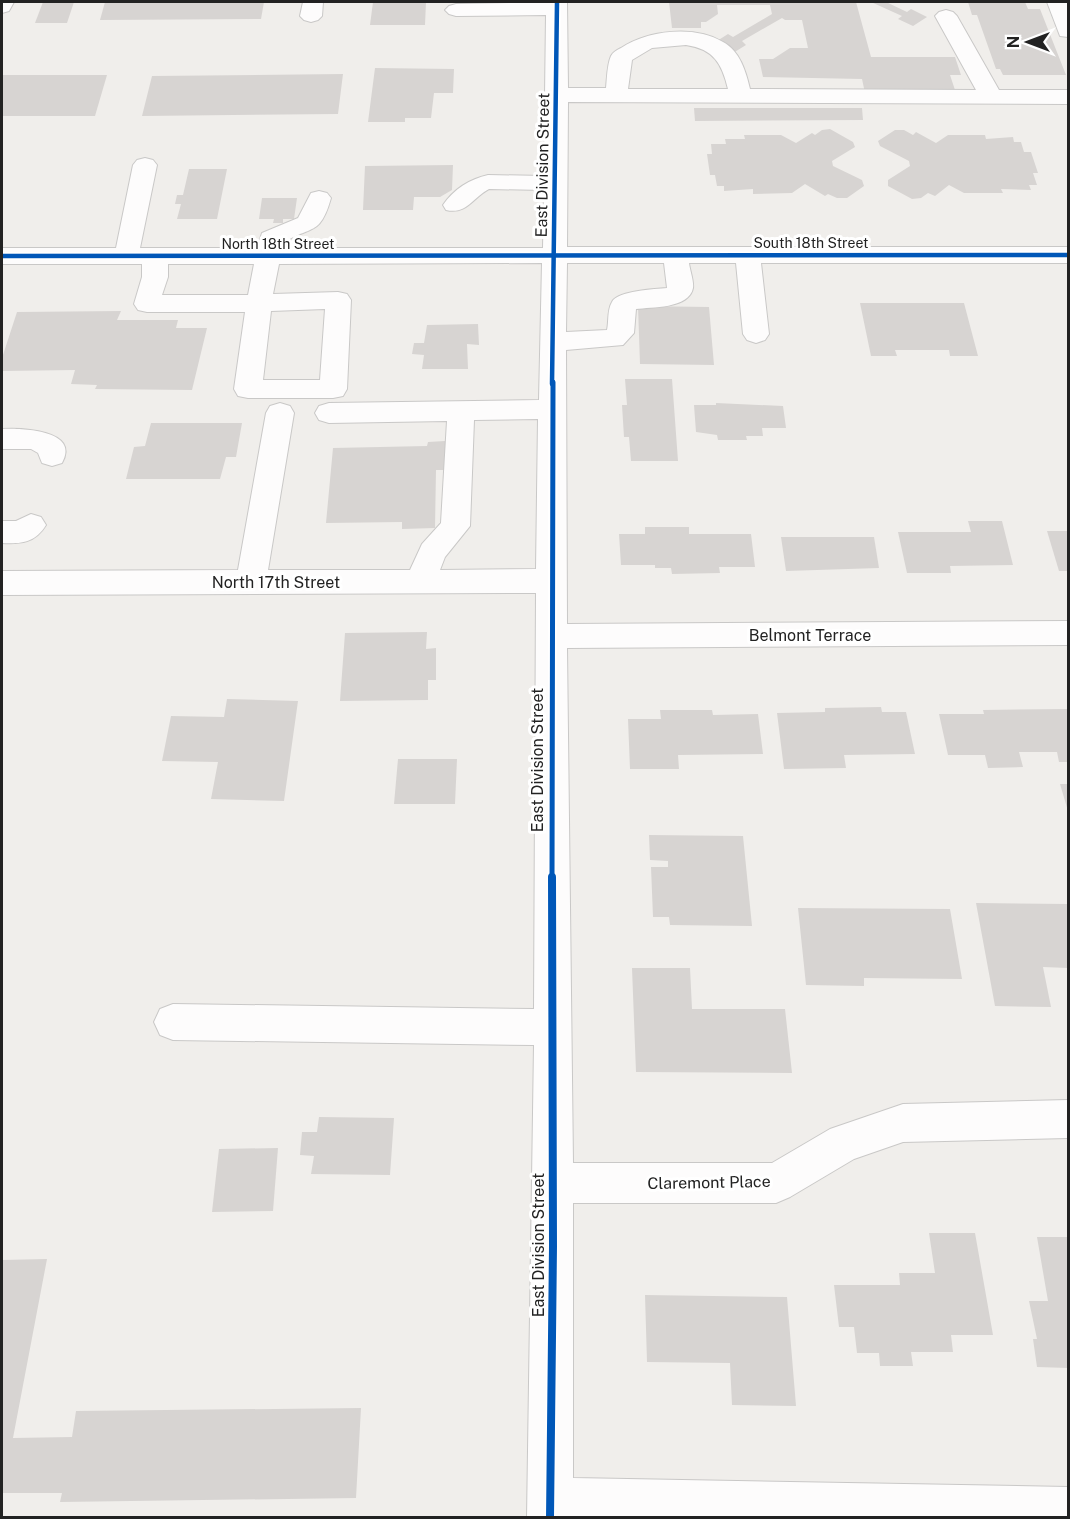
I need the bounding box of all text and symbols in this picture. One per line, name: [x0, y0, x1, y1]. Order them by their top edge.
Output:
north arrow: [998, 12, 1058, 72]
text: N: [1004, 36, 1023, 48]
street label: East Division Street: [532, 93, 553, 237]
street label: South 18th Street: [754, 235, 868, 251]
street label: North 18th Street: [221, 236, 335, 252]
street label: North 17th Street: [212, 573, 340, 592]
street label: Belmont Terrace: [749, 626, 871, 645]
street label: East Division Street: [528, 688, 547, 832]
street label: Claremont Place: [647, 1172, 771, 1193]
street label: East Division Street: [529, 1173, 548, 1317]

